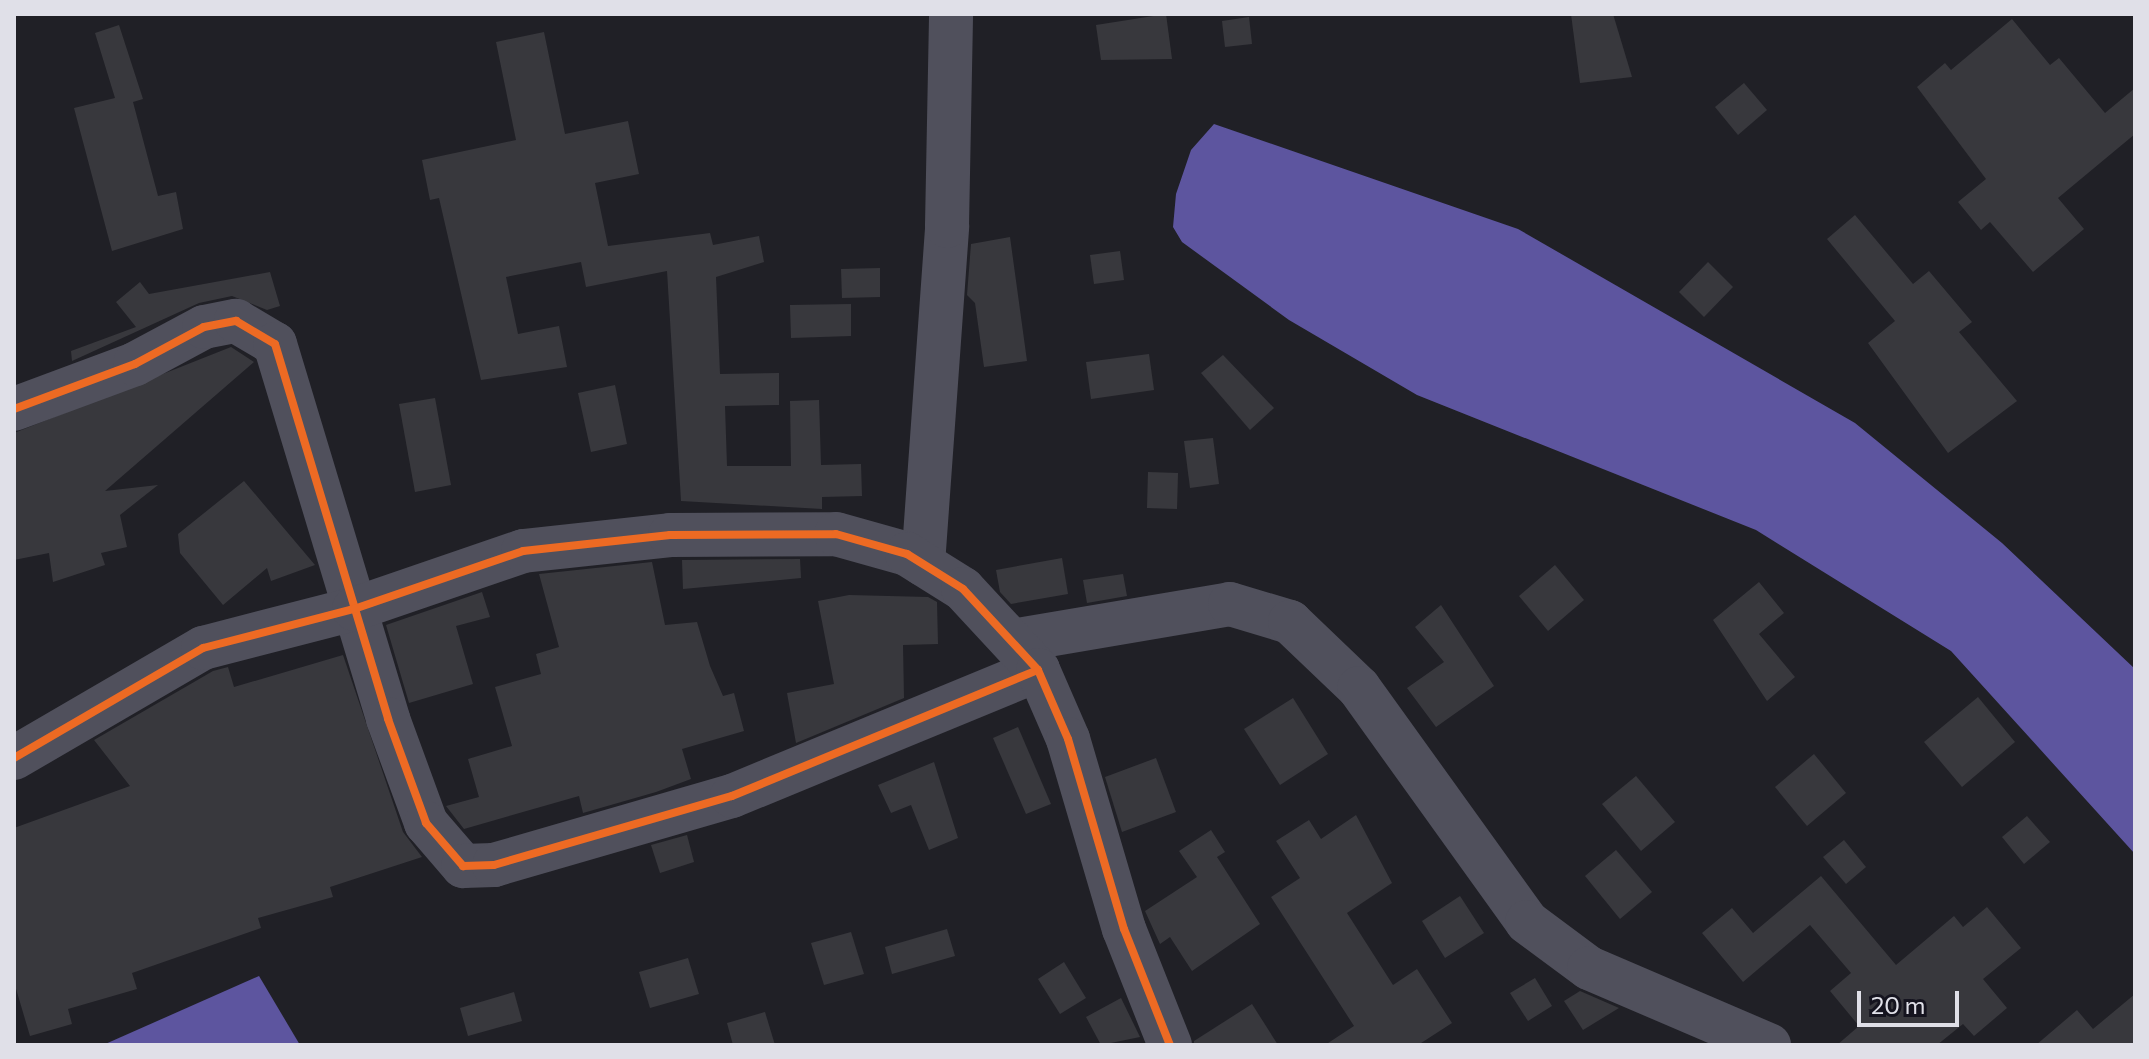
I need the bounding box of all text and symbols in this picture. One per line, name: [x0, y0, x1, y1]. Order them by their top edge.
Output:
scale bar: [1861, 975, 1963, 1025]
text: 20 m: [1871, 990, 1925, 1019]

